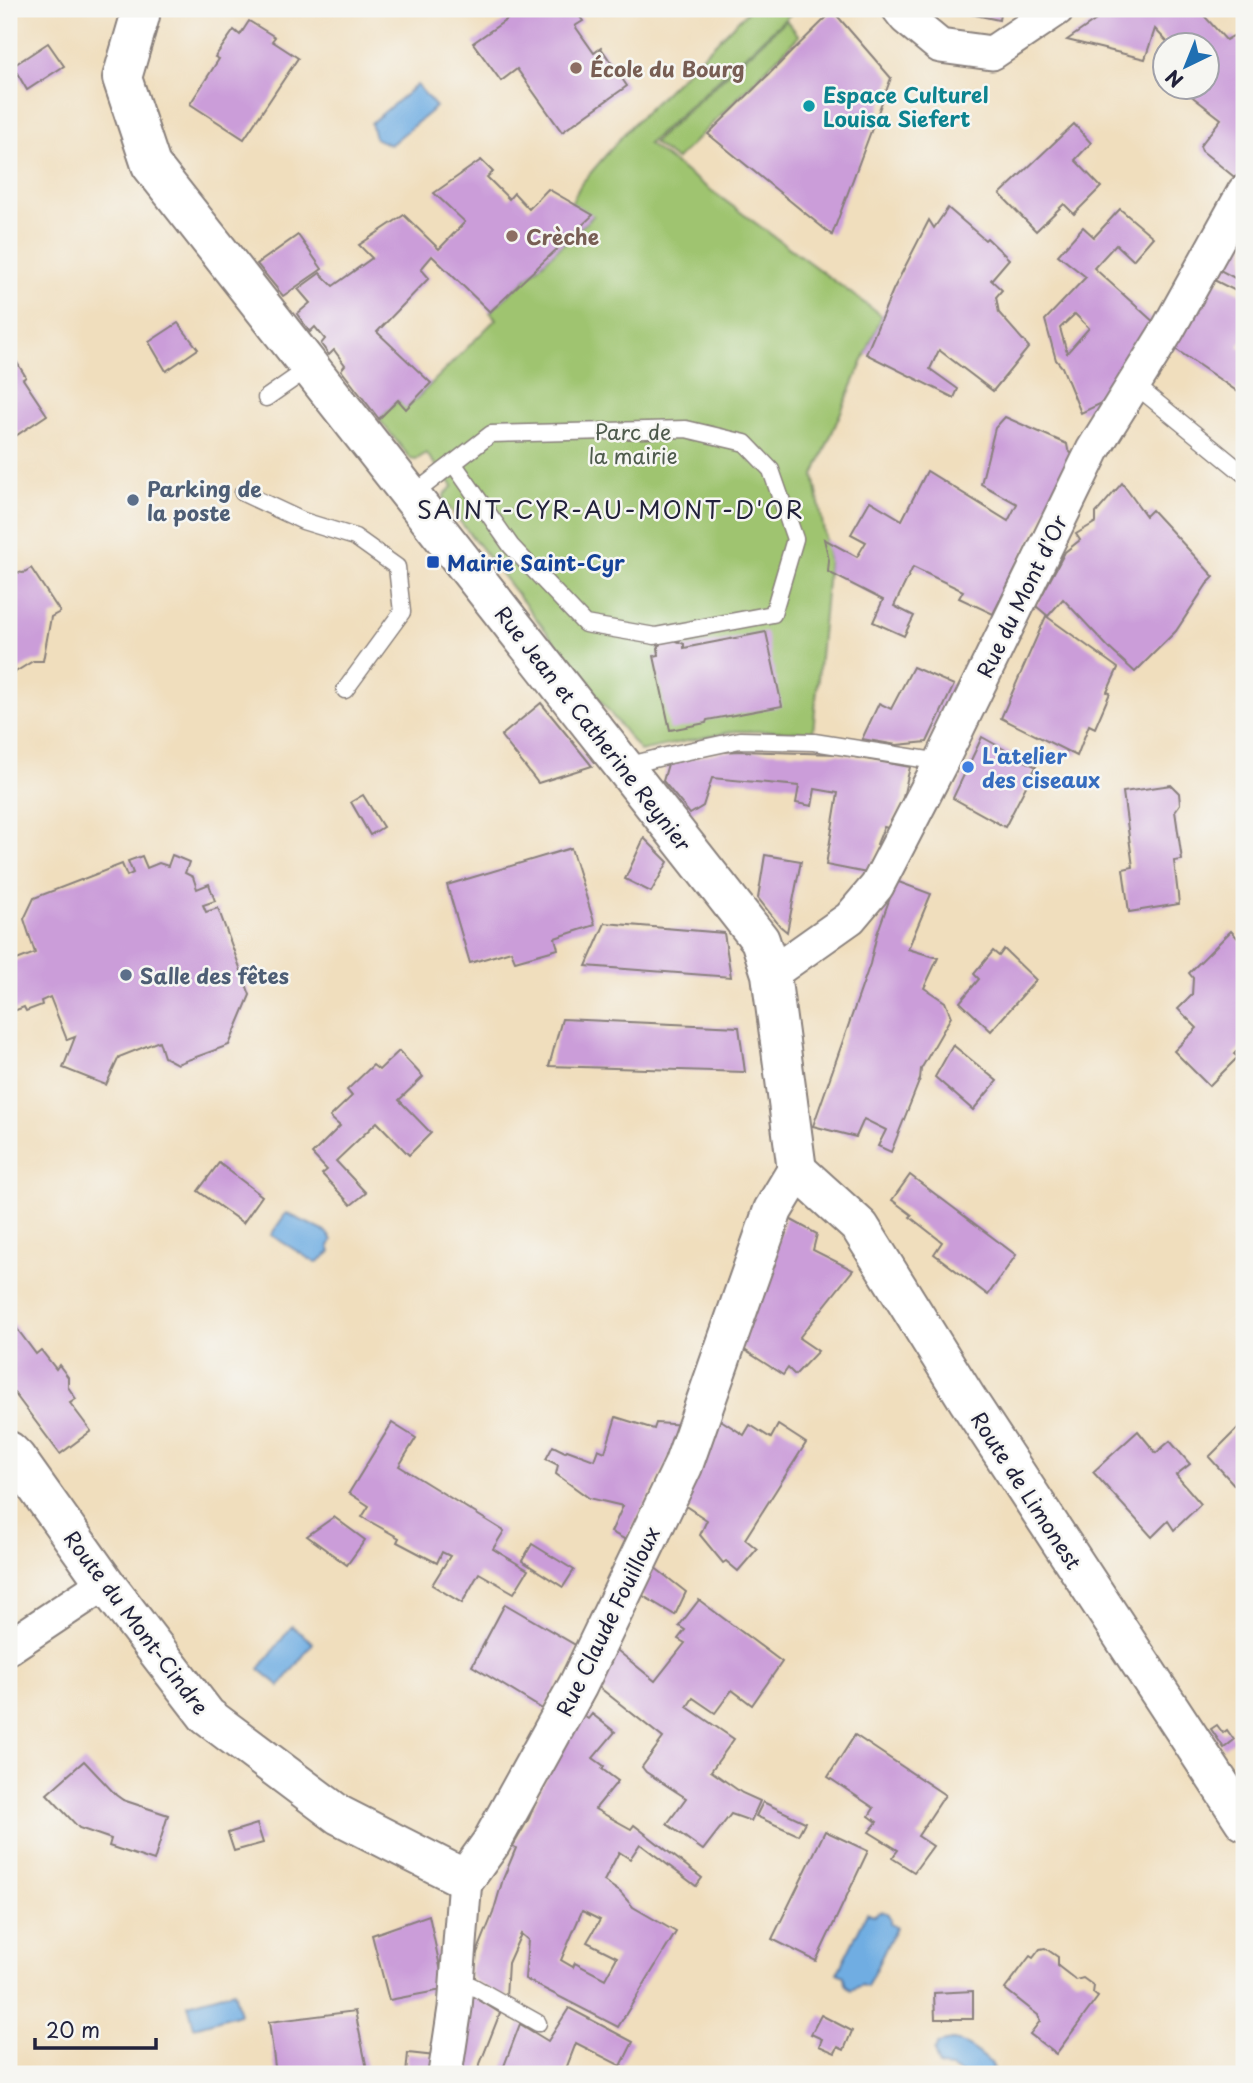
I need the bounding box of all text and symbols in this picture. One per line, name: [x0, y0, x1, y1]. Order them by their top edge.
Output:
north arrow: [1152, 32, 1222, 102]
place label: École du Bourg: [590, 52, 745, 84]
marker: École du Bourg: [568, 60, 584, 76]
text: N: [1159, 64, 1189, 95]
place label: Espace Culturel Louisa Siefert: [823, 78, 988, 134]
marker: Espace Culturel Louisa Siefert: [801, 98, 817, 114]
place label: Crèche: [526, 220, 599, 252]
marker: Crèche: [504, 228, 520, 244]
park label: Parc de la mairie: [588, 415, 678, 471]
place label: Parking de la poste: [147, 472, 262, 528]
district label: SAINT-CYR-AU-MONT-D'OR: [417, 491, 805, 527]
marker: Parking de la poste: [125, 492, 141, 508]
street label: Rue du Mont d'Or: [968, 509, 1075, 683]
place label: Mairie Saint-Cyr: [447, 546, 625, 578]
marker: Mairie Saint-Cyr: [425, 554, 441, 570]
street label: Rue Jean et Catherine Reynier: [488, 599, 700, 858]
place label: L'atelier des ciseaux: [982, 739, 1100, 795]
marker: L'atelier des ciseaux: [960, 759, 976, 775]
place label: Salle des fêtes: [140, 959, 289, 991]
marker: Salle des fêtes: [118, 967, 134, 983]
street label: Route de Limonest: [964, 1405, 1090, 1575]
street label: Rue Claude Fouilloux: [547, 1521, 667, 1721]
street label: Route du Mont-Cindre: [57, 1523, 217, 1721]
scale bar: [35, 2006, 156, 2050]
text: 20 m: [46, 2013, 100, 2045]

